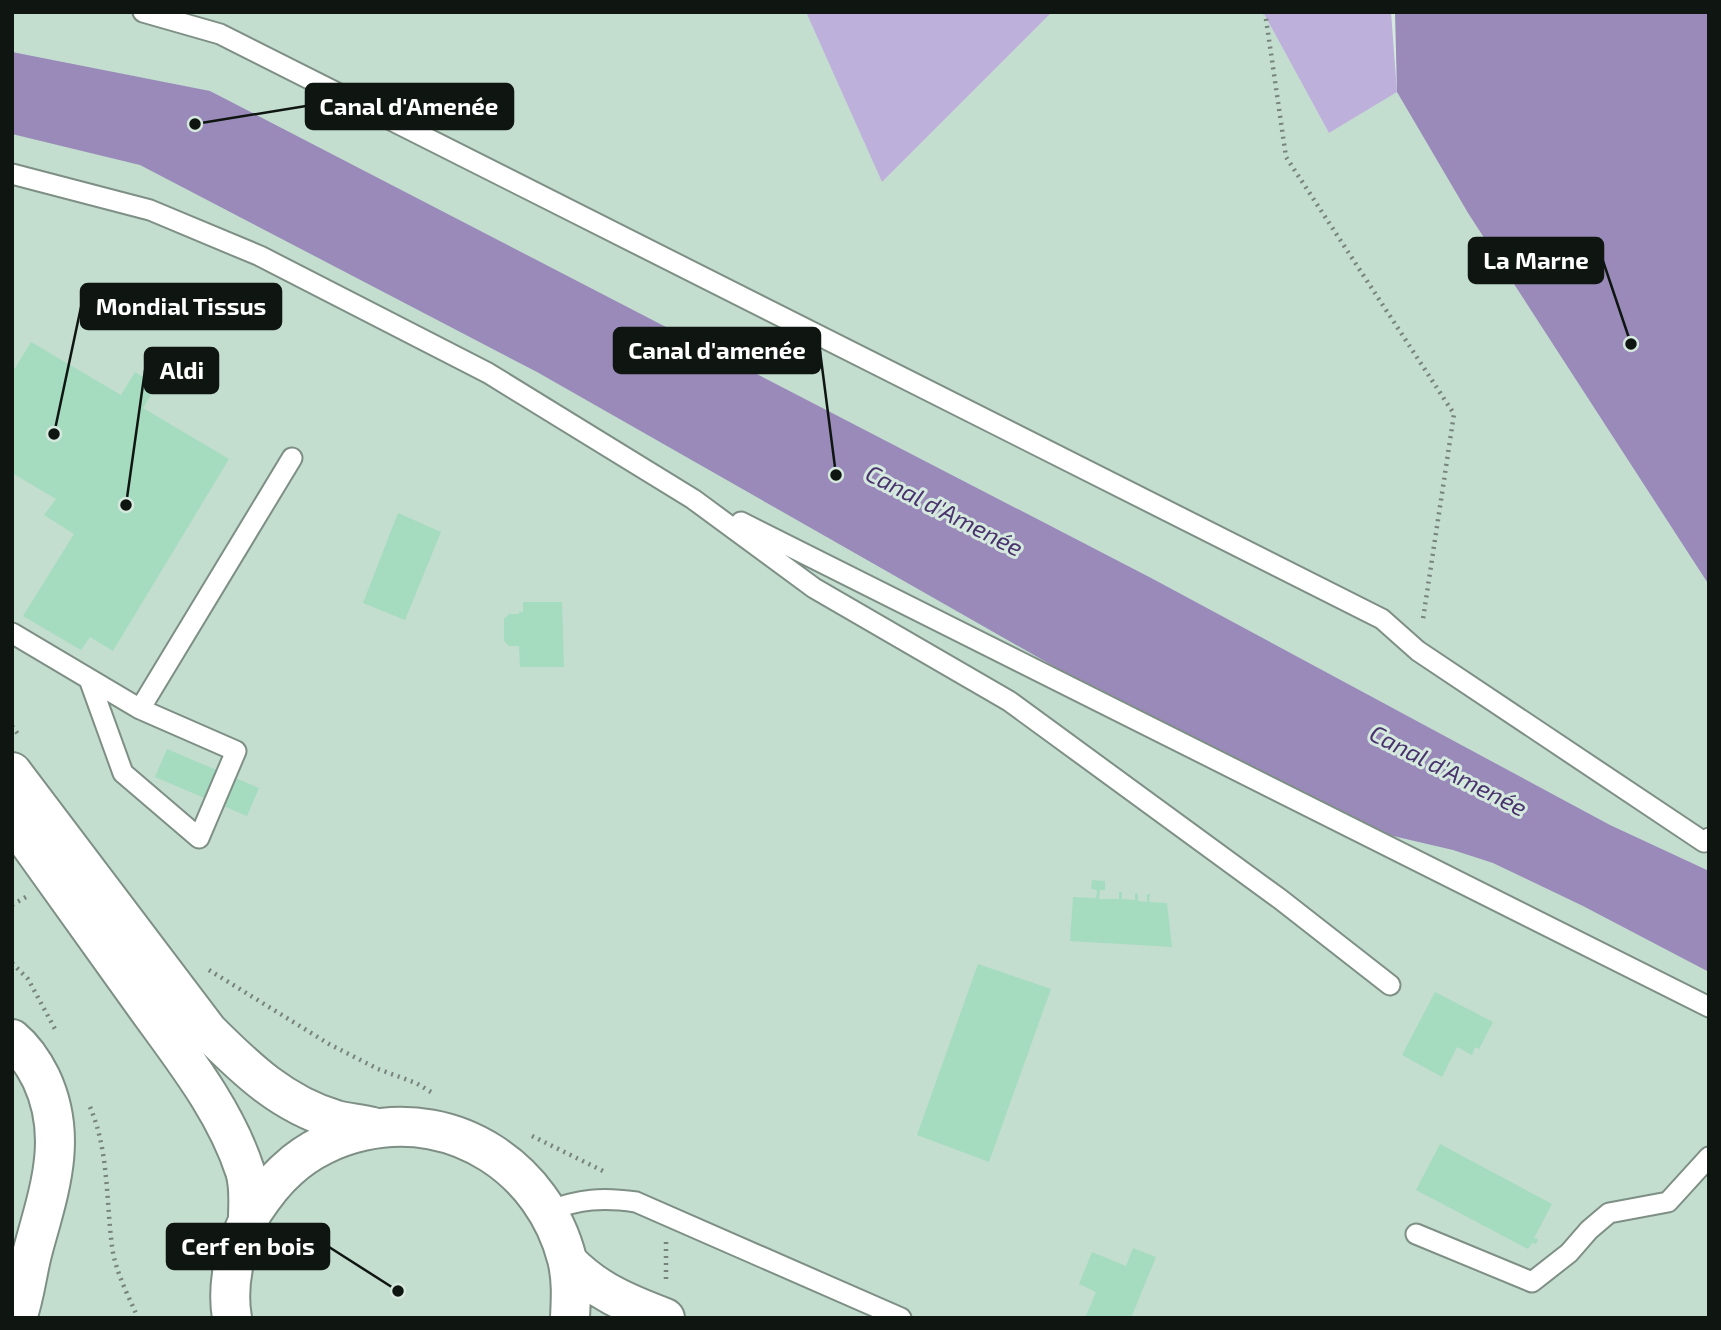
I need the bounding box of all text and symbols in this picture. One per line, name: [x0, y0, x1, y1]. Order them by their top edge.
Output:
callout: Canal d'Amenée: [306, 84, 513, 129]
text: Canal d'Amenée: [320, 91, 498, 120]
callout: La Marne: [1469, 238, 1603, 283]
text: La Marne: [1483, 245, 1589, 274]
callout: Mondial Tissus: [81, 284, 281, 329]
text: Mondial Tissus: [96, 291, 266, 320]
callout: Canal d'amenée: [614, 328, 820, 373]
text: Canal d'amenée: [628, 335, 806, 364]
callout: Aldi: [145, 348, 218, 393]
text: Aldi: [160, 355, 204, 384]
water label: Canal d'Amenée: [861, 458, 1028, 562]
water label: Canal d'Amenée: [1365, 718, 1532, 822]
callout: Cerf en bois: [167, 1224, 329, 1269]
text: Cerf en bois: [181, 1231, 315, 1260]

